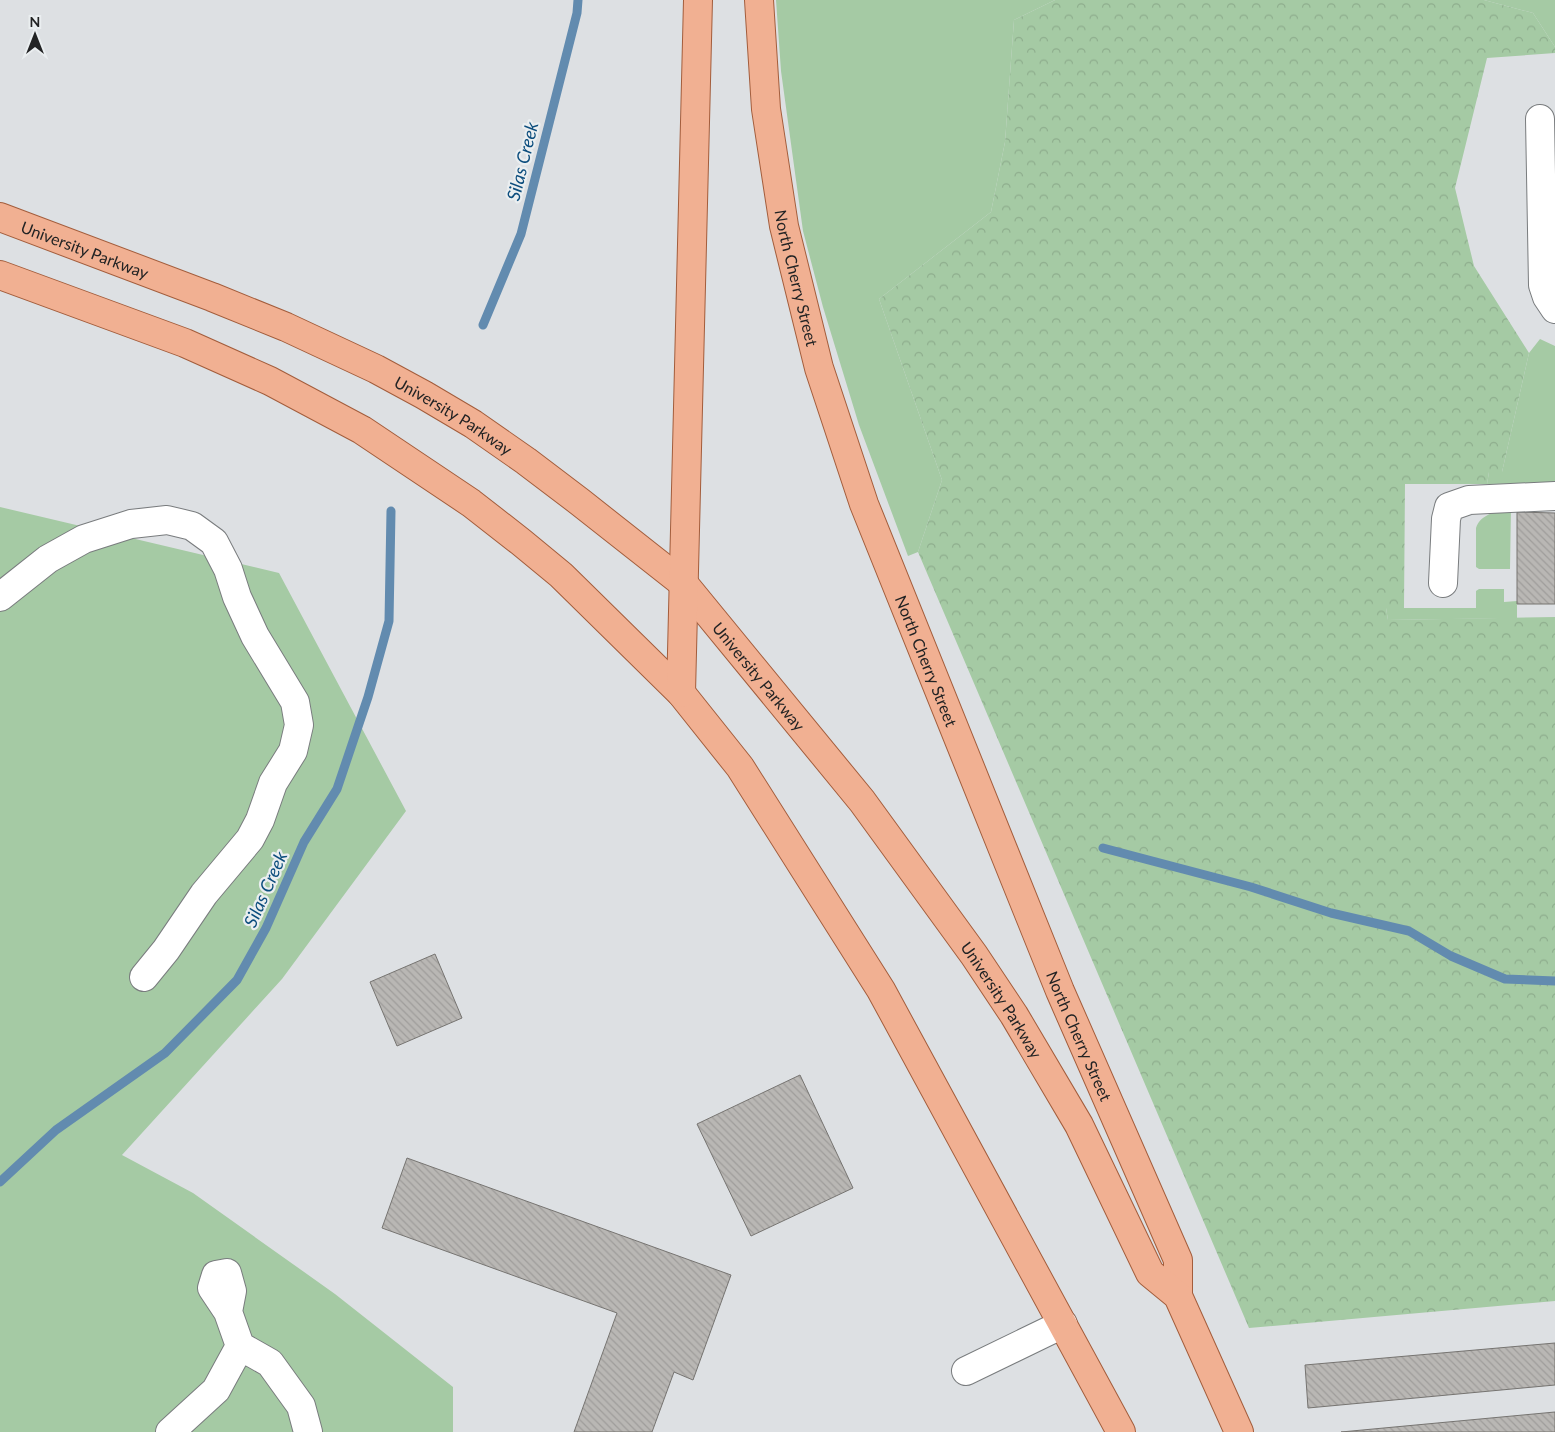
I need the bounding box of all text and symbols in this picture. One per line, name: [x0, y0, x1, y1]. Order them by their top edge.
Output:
north arrow: [10, 10, 60, 60]
text: N: [30, 13, 40, 30]
water label: Silas Creek: [502, 119, 543, 203]
street label: North Cherry Street: [772, 208, 823, 348]
street label: University Parkway: [19, 216, 152, 282]
street label: University Parkway: [392, 372, 517, 459]
street label: North Cherry Street: [892, 592, 962, 729]
street label: University Parkway: [709, 618, 810, 735]
water label: Silas Creek: [239, 847, 292, 930]
street label: University Parkway: [958, 938, 1047, 1062]
street label: North Cherry Street: [1043, 968, 1116, 1104]

